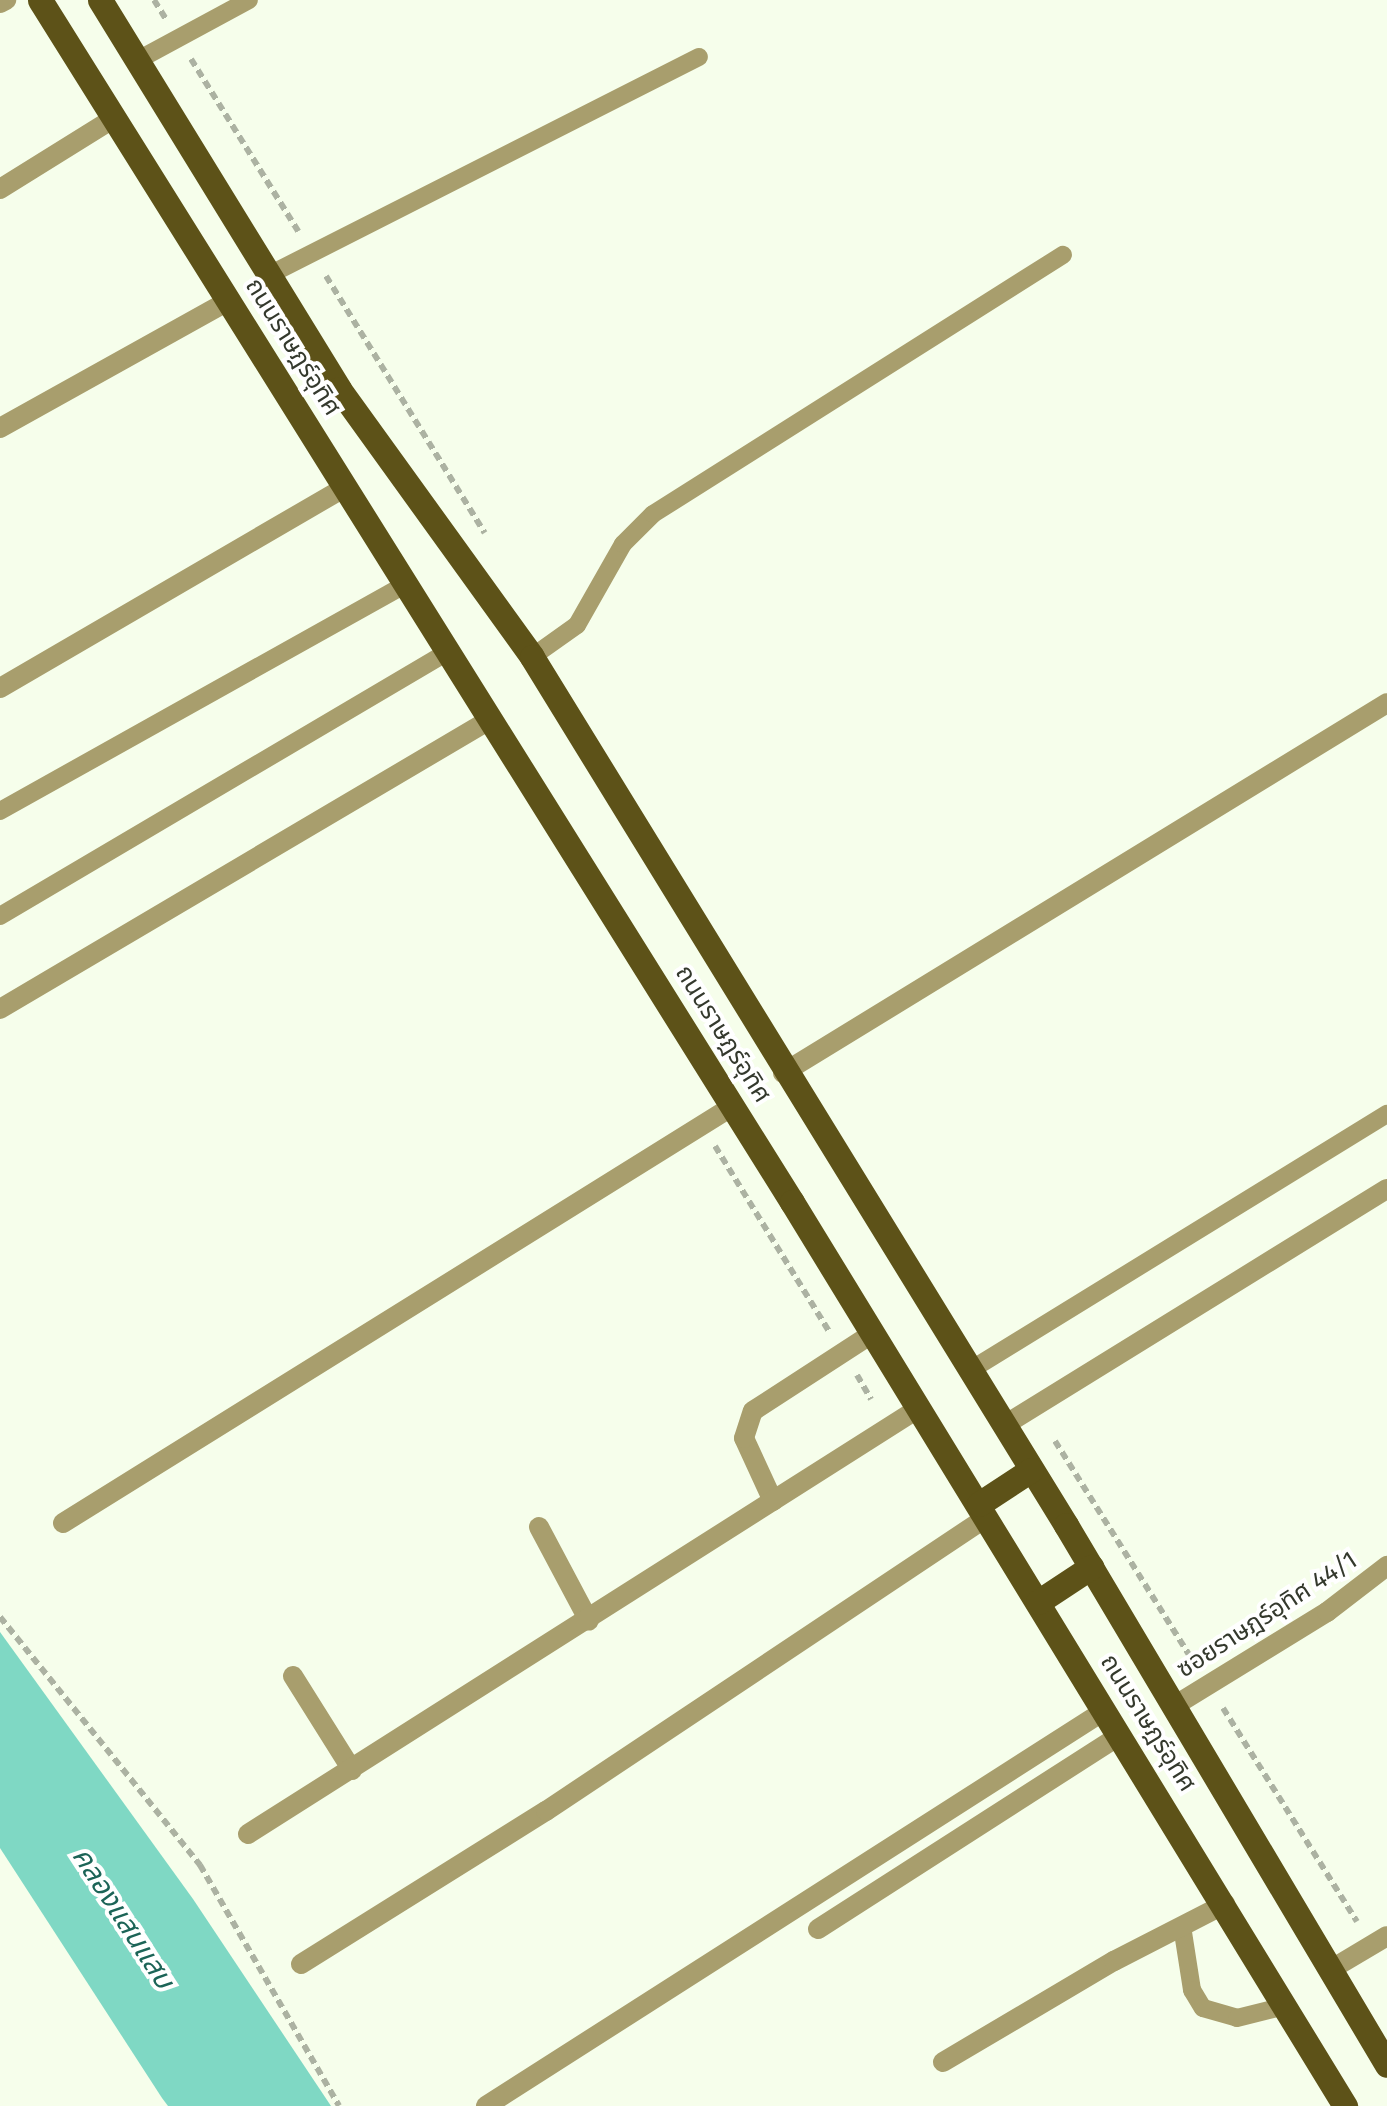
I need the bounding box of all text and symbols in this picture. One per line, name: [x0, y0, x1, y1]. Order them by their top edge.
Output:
street label: ถนนราษฎร์อุทิศ: [239, 273, 347, 421]
street label: ถนนราษฎร์อุทิศ: [669, 960, 777, 1108]
street label: ซอยราษฎร์อุทิศ 44/1: [1171, 1545, 1363, 1685]
street label: ถนนราษฎร์อุทิศ: [1094, 1649, 1202, 1797]
water label: คลองแสนแสบ: [65, 1841, 181, 1995]

